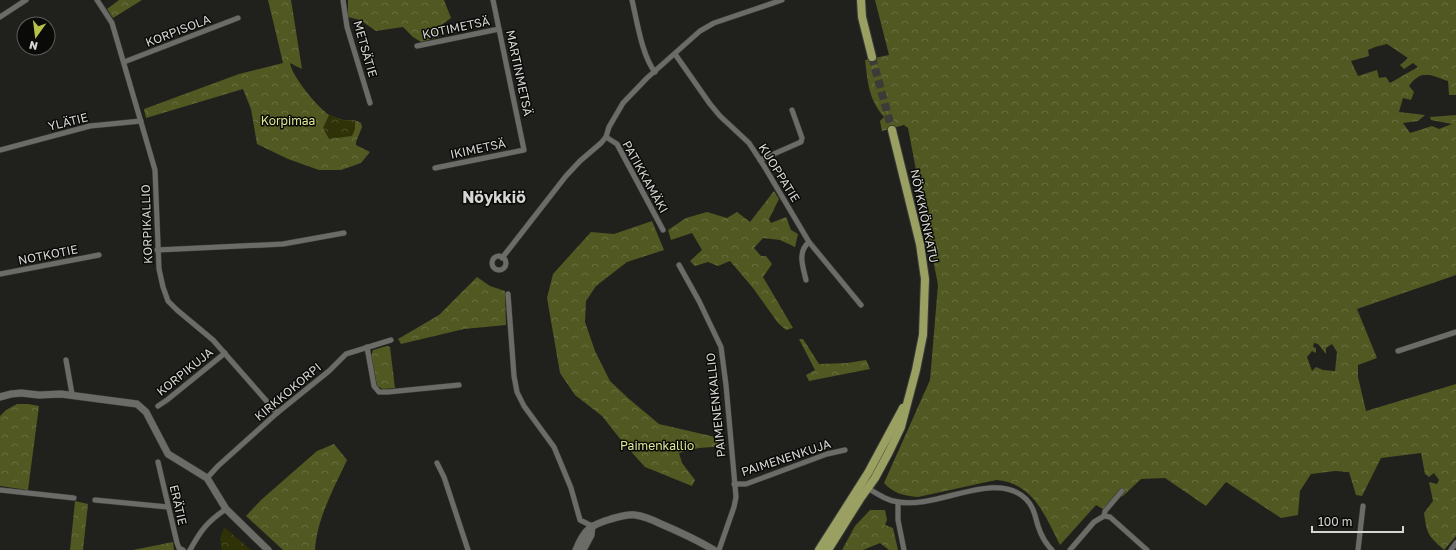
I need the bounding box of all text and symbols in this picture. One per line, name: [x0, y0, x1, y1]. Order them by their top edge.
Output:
street label: KORPISOLA: [143, 11, 212, 50]
street label: KOTIMETSÄ: [421, 13, 491, 42]
north arrow: [16, 16, 56, 56]
street label: METSÄTIE: [350, 19, 381, 79]
street label: MARTINMETSÄ: [503, 29, 536, 117]
text: N: [28, 39, 39, 54]
street label: YLÄTIE: [46, 109, 89, 134]
park label: Korpimaa: [261, 113, 315, 128]
street label: IKIMETSÄ: [449, 135, 507, 162]
street label: PATIKKAMÄKI: [619, 138, 671, 216]
street label: KUOPPATIE: [755, 141, 803, 205]
street label: NÖYKKIÖNKATU: [907, 168, 942, 264]
street label: KORPIKALLIO: [138, 184, 155, 264]
district label: Nöykkiö: [462, 187, 526, 207]
street label: NOTKOTIE: [17, 241, 79, 268]
street label: KORPIKUJA: [154, 344, 216, 399]
street label: PAIMENENKALLIO: [703, 352, 728, 458]
street label: KIRKKOKORPI: [251, 359, 324, 424]
street label: PAIMENENKUJA: [739, 436, 833, 479]
park label: Paimenkallio: [620, 438, 694, 453]
street label: ERÄTIE: [167, 483, 190, 527]
scale bar: [1312, 508, 1403, 534]
text: 100 m: [1318, 514, 1352, 529]

